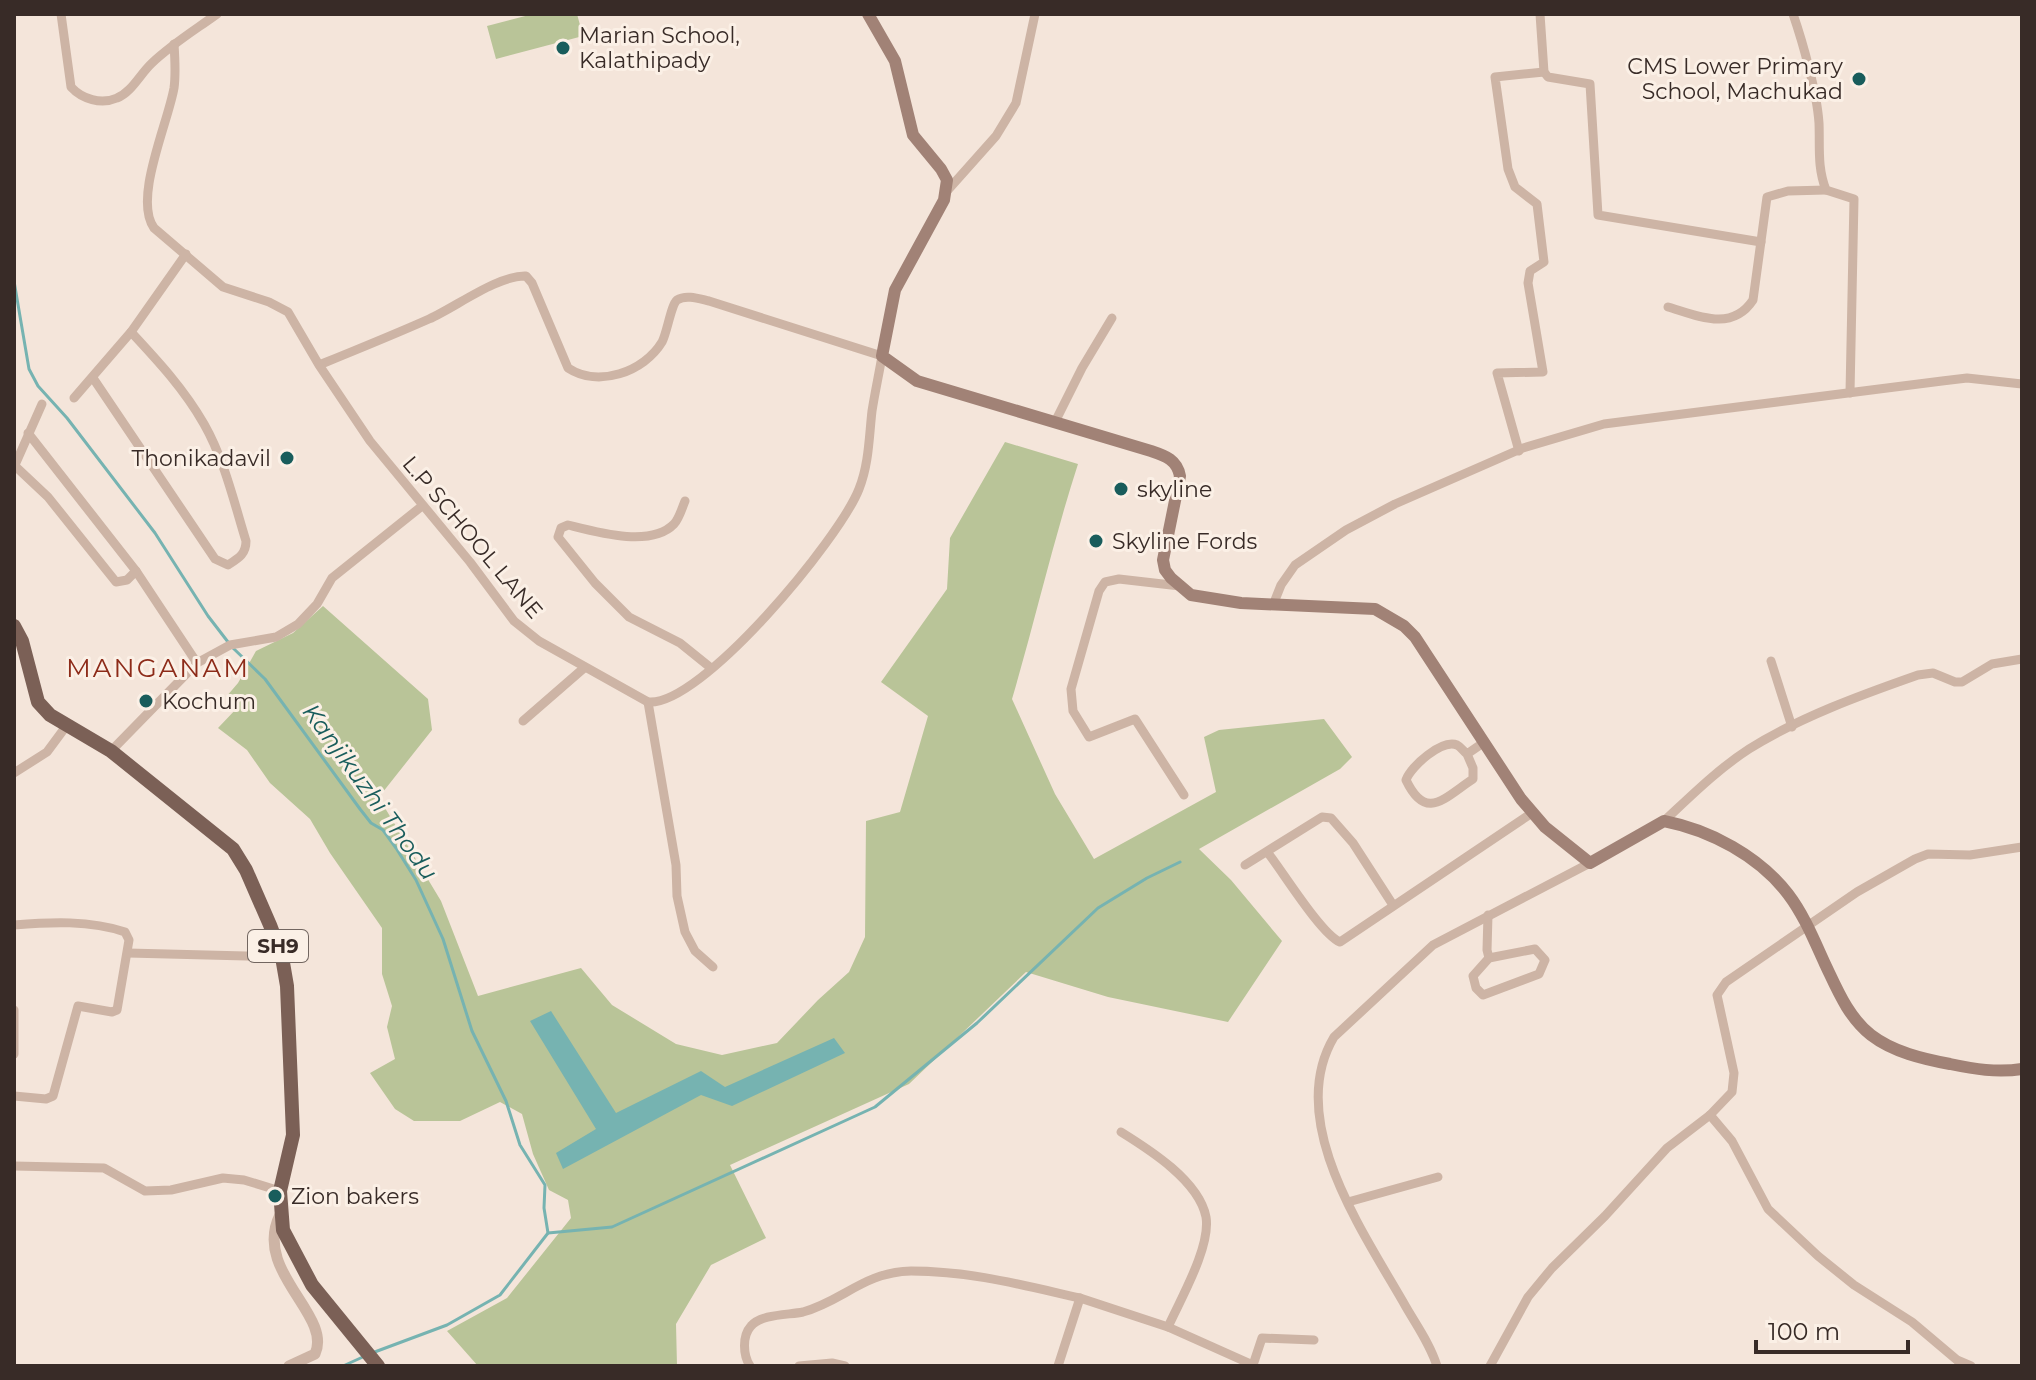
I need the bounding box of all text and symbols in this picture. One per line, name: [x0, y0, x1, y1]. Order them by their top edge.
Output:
place label: Marian School, Kalathipady: [579, 22, 740, 74]
marker: Marian School, Kalathipady: [554, 39, 572, 57]
place label: CMS Lower Primary School, Machukad: [1627, 53, 1843, 105]
marker: CMS Lower Primary School, Machukad: [1850, 70, 1868, 88]
place label: Thonikadavil: [132, 445, 271, 472]
marker: Thonikadavil: [278, 449, 296, 467]
street label: L.P SCHOOL LANE: [397, 451, 548, 624]
place label: skyline: [1137, 476, 1212, 503]
marker: skyline: [1112, 480, 1130, 498]
place label: Skyline Fords: [1112, 528, 1258, 555]
marker: Skyline Fords: [1087, 532, 1105, 550]
district label: MANGANAM: [66, 652, 250, 684]
place label: Kochum: [162, 688, 256, 715]
marker: Kochum: [137, 692, 155, 710]
water label: Kanjikuzhi Thodu: [297, 698, 444, 886]
road number: SH9: [248, 930, 308, 962]
place label: Zion bakers: [291, 1183, 419, 1210]
marker: Zion bakers: [266, 1187, 284, 1205]
scale bar: [1756, 1304, 1908, 1354]
text: 100 m: [1768, 1317, 1840, 1346]

